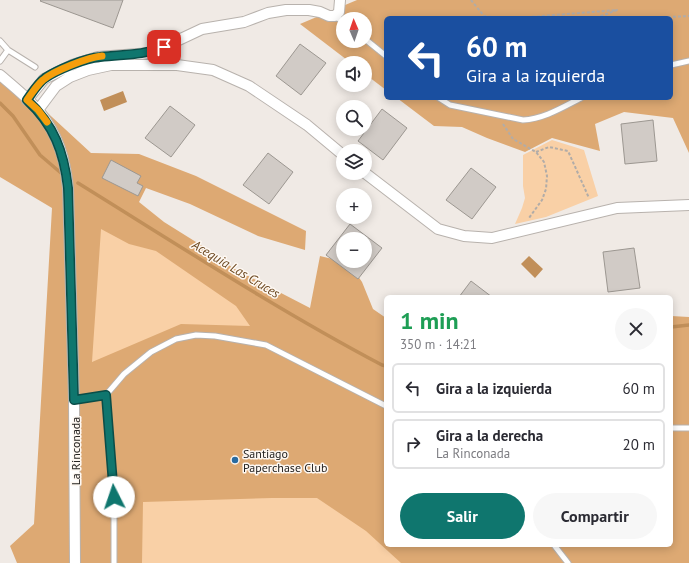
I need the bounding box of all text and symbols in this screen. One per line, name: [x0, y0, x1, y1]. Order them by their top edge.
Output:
north arrow: [336, 12, 372, 48]
map controls: [336, 12, 372, 268]
text: 60 m: [466, 28, 527, 65]
pin: [147, 30, 181, 64]
icon: left: [400, 32, 452, 84]
icon: arrive: [153, 36, 175, 58]
button: sound: [336, 56, 372, 92]
text: Gira a la izquierda: [466, 64, 605, 87]
button: search: [336, 100, 372, 136]
button: layers: [336, 144, 372, 180]
button: +: [336, 188, 372, 224]
button: −: [336, 232, 372, 268]
water label: Acequia Las Cruces: [188, 236, 284, 302]
text: 1 min: [400, 305, 459, 336]
button: close: [615, 308, 657, 350]
text: 350 m · 14:21: [400, 336, 477, 353]
icon: left: [402, 377, 424, 399]
text: Gira a la izquierda: [436, 379, 552, 398]
text: 60 m: [622, 379, 655, 398]
street label: La Rinconada: [68, 417, 83, 485]
text: Gira a la derecha: [436, 426, 543, 445]
icon: right: [402, 433, 424, 455]
text: 20 m: [622, 435, 655, 454]
text: La Rinconada: [436, 445, 510, 462]
place label: Santiago Paperchase Club: [243, 446, 328, 475]
marker: Santiago Paperchase Club: [230, 455, 240, 465]
position arrow: [93, 476, 135, 518]
button: Salir: [400, 493, 525, 539]
button: Compartir: [533, 493, 657, 539]

